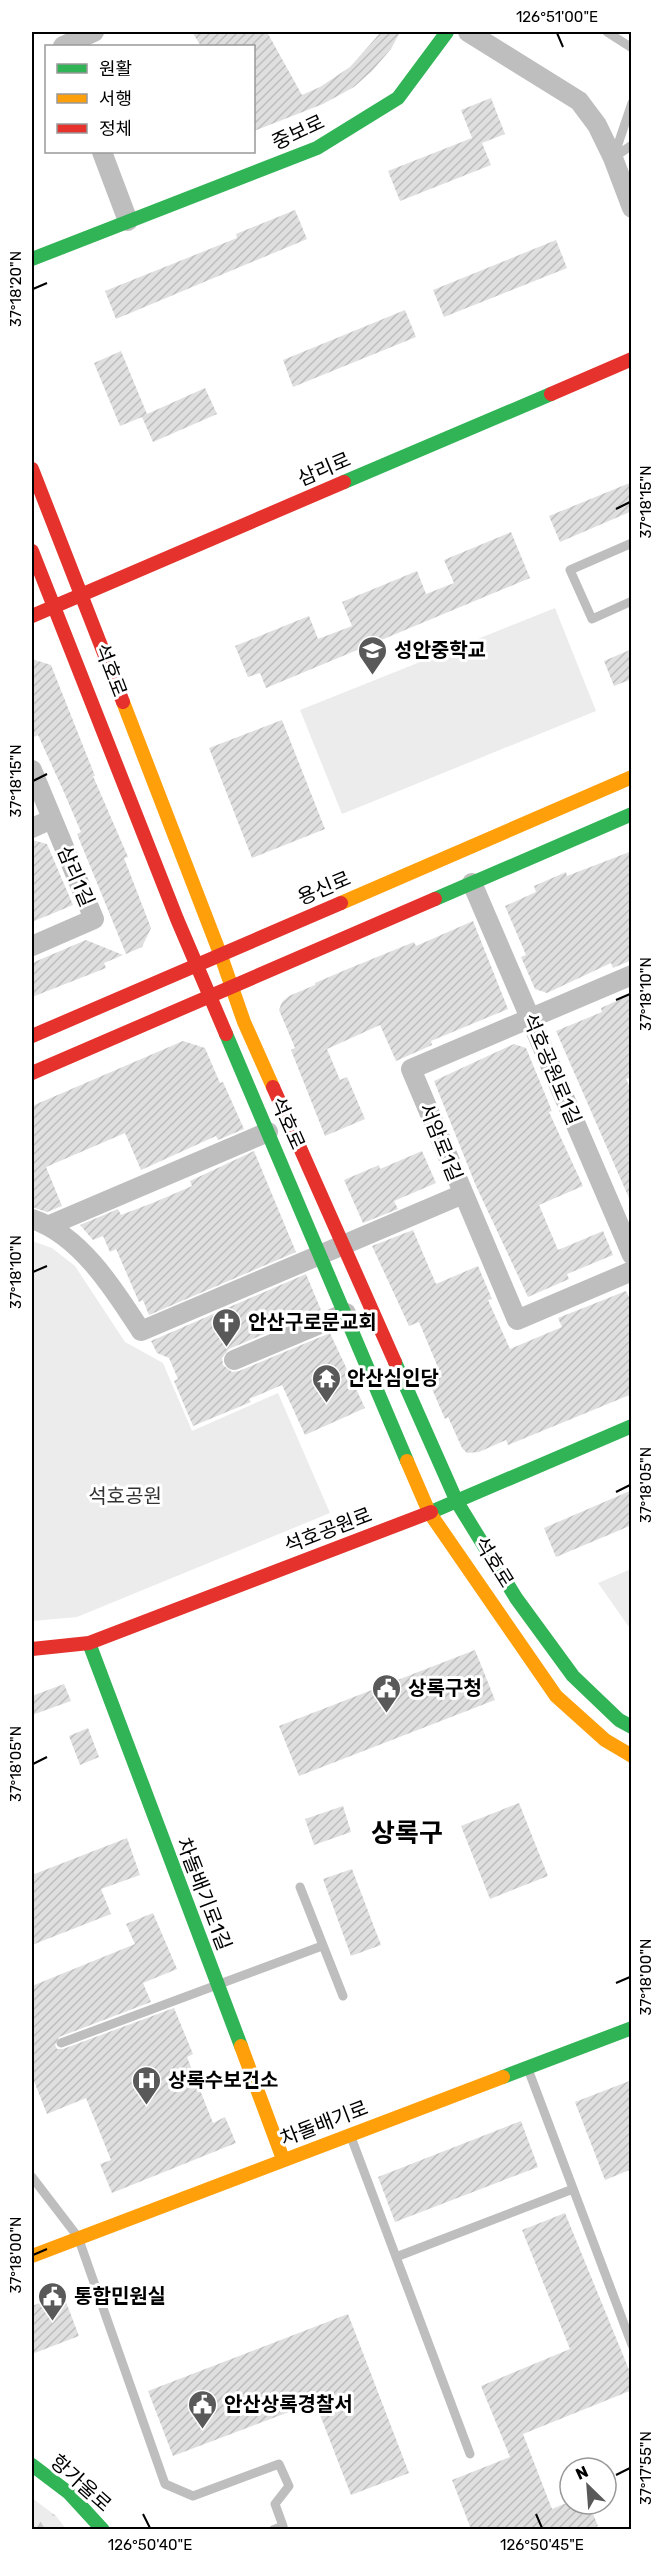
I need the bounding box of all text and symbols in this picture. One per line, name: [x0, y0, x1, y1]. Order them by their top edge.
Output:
text: 126°51'00"E: [516, 8, 598, 26]
legend: [45, 45, 255, 153]
text: 원활: [99, 58, 132, 80]
text: 서행: [99, 88, 132, 110]
street label: 중보로: [268, 109, 328, 155]
text: 정체: [99, 118, 132, 140]
text: 37°18'20"N: [7, 251, 25, 327]
street label: 삼리로: [294, 447, 354, 491]
text: 37°18'15"N: [637, 465, 655, 539]
school or university icon: 성안중학교: [357, 634, 389, 676]
place label: 성안중학교: [394, 638, 486, 662]
street label: 석호로: [90, 640, 132, 700]
text: 37°18'15"N: [7, 744, 25, 818]
street label: 삼리1길: [52, 842, 100, 910]
street label: 용신로: [294, 866, 354, 910]
text: 37°18'10"N: [637, 957, 655, 1031]
street label: 석호공원로1길: [518, 1010, 586, 1128]
street label: 석호로: [266, 1093, 310, 1153]
street label: 서암로1길: [414, 1099, 468, 1185]
text: 37°18'10"N: [7, 1235, 25, 1309]
church icon: 안산구로문교회: [211, 1306, 243, 1348]
place label: 안산구로문교회: [248, 1310, 377, 1334]
temple icon: 안산심인당: [310, 1362, 342, 1404]
place label: 안산심인당: [347, 1366, 439, 1390]
text: 37°18'05"N: [637, 1447, 655, 1523]
park label: 석호공원: [88, 1484, 162, 1508]
street label: 석호공원로: [281, 1502, 375, 1558]
street label: 석호로: [469, 1532, 519, 1592]
public building icon: 상록구청: [371, 1672, 403, 1714]
place label: 상록구청: [408, 1676, 482, 1700]
text: 37°18'05"N: [7, 1726, 25, 1802]
district label: 상록구: [371, 1818, 443, 1849]
street label: 차돌배기로1길: [171, 1834, 237, 1954]
text: 37°18'00"N: [637, 1939, 655, 2015]
hospital icon: 상록수보건소: [131, 2064, 163, 2106]
place label: 상록수보건소: [168, 2068, 278, 2092]
street label: 차돌배기로: [277, 2095, 371, 2151]
text: 37°18'00"N: [7, 2217, 25, 2293]
public building icon: 통합민원실: [37, 2280, 69, 2322]
place label: 통합민원실: [74, 2284, 166, 2308]
public building icon: 안산상록경찰서: [187, 2388, 219, 2430]
place label: 안산상록경찰서: [224, 2392, 353, 2416]
text: 37°17'55"N: [637, 2431, 655, 2505]
street label: 항가울로: [46, 2449, 116, 2517]
north arrow: [558, 2456, 618, 2516]
text: N: [573, 2462, 591, 2484]
text: 126°50'40"E: [108, 2536, 192, 2554]
text: 126°50'45"E: [500, 2536, 584, 2554]

